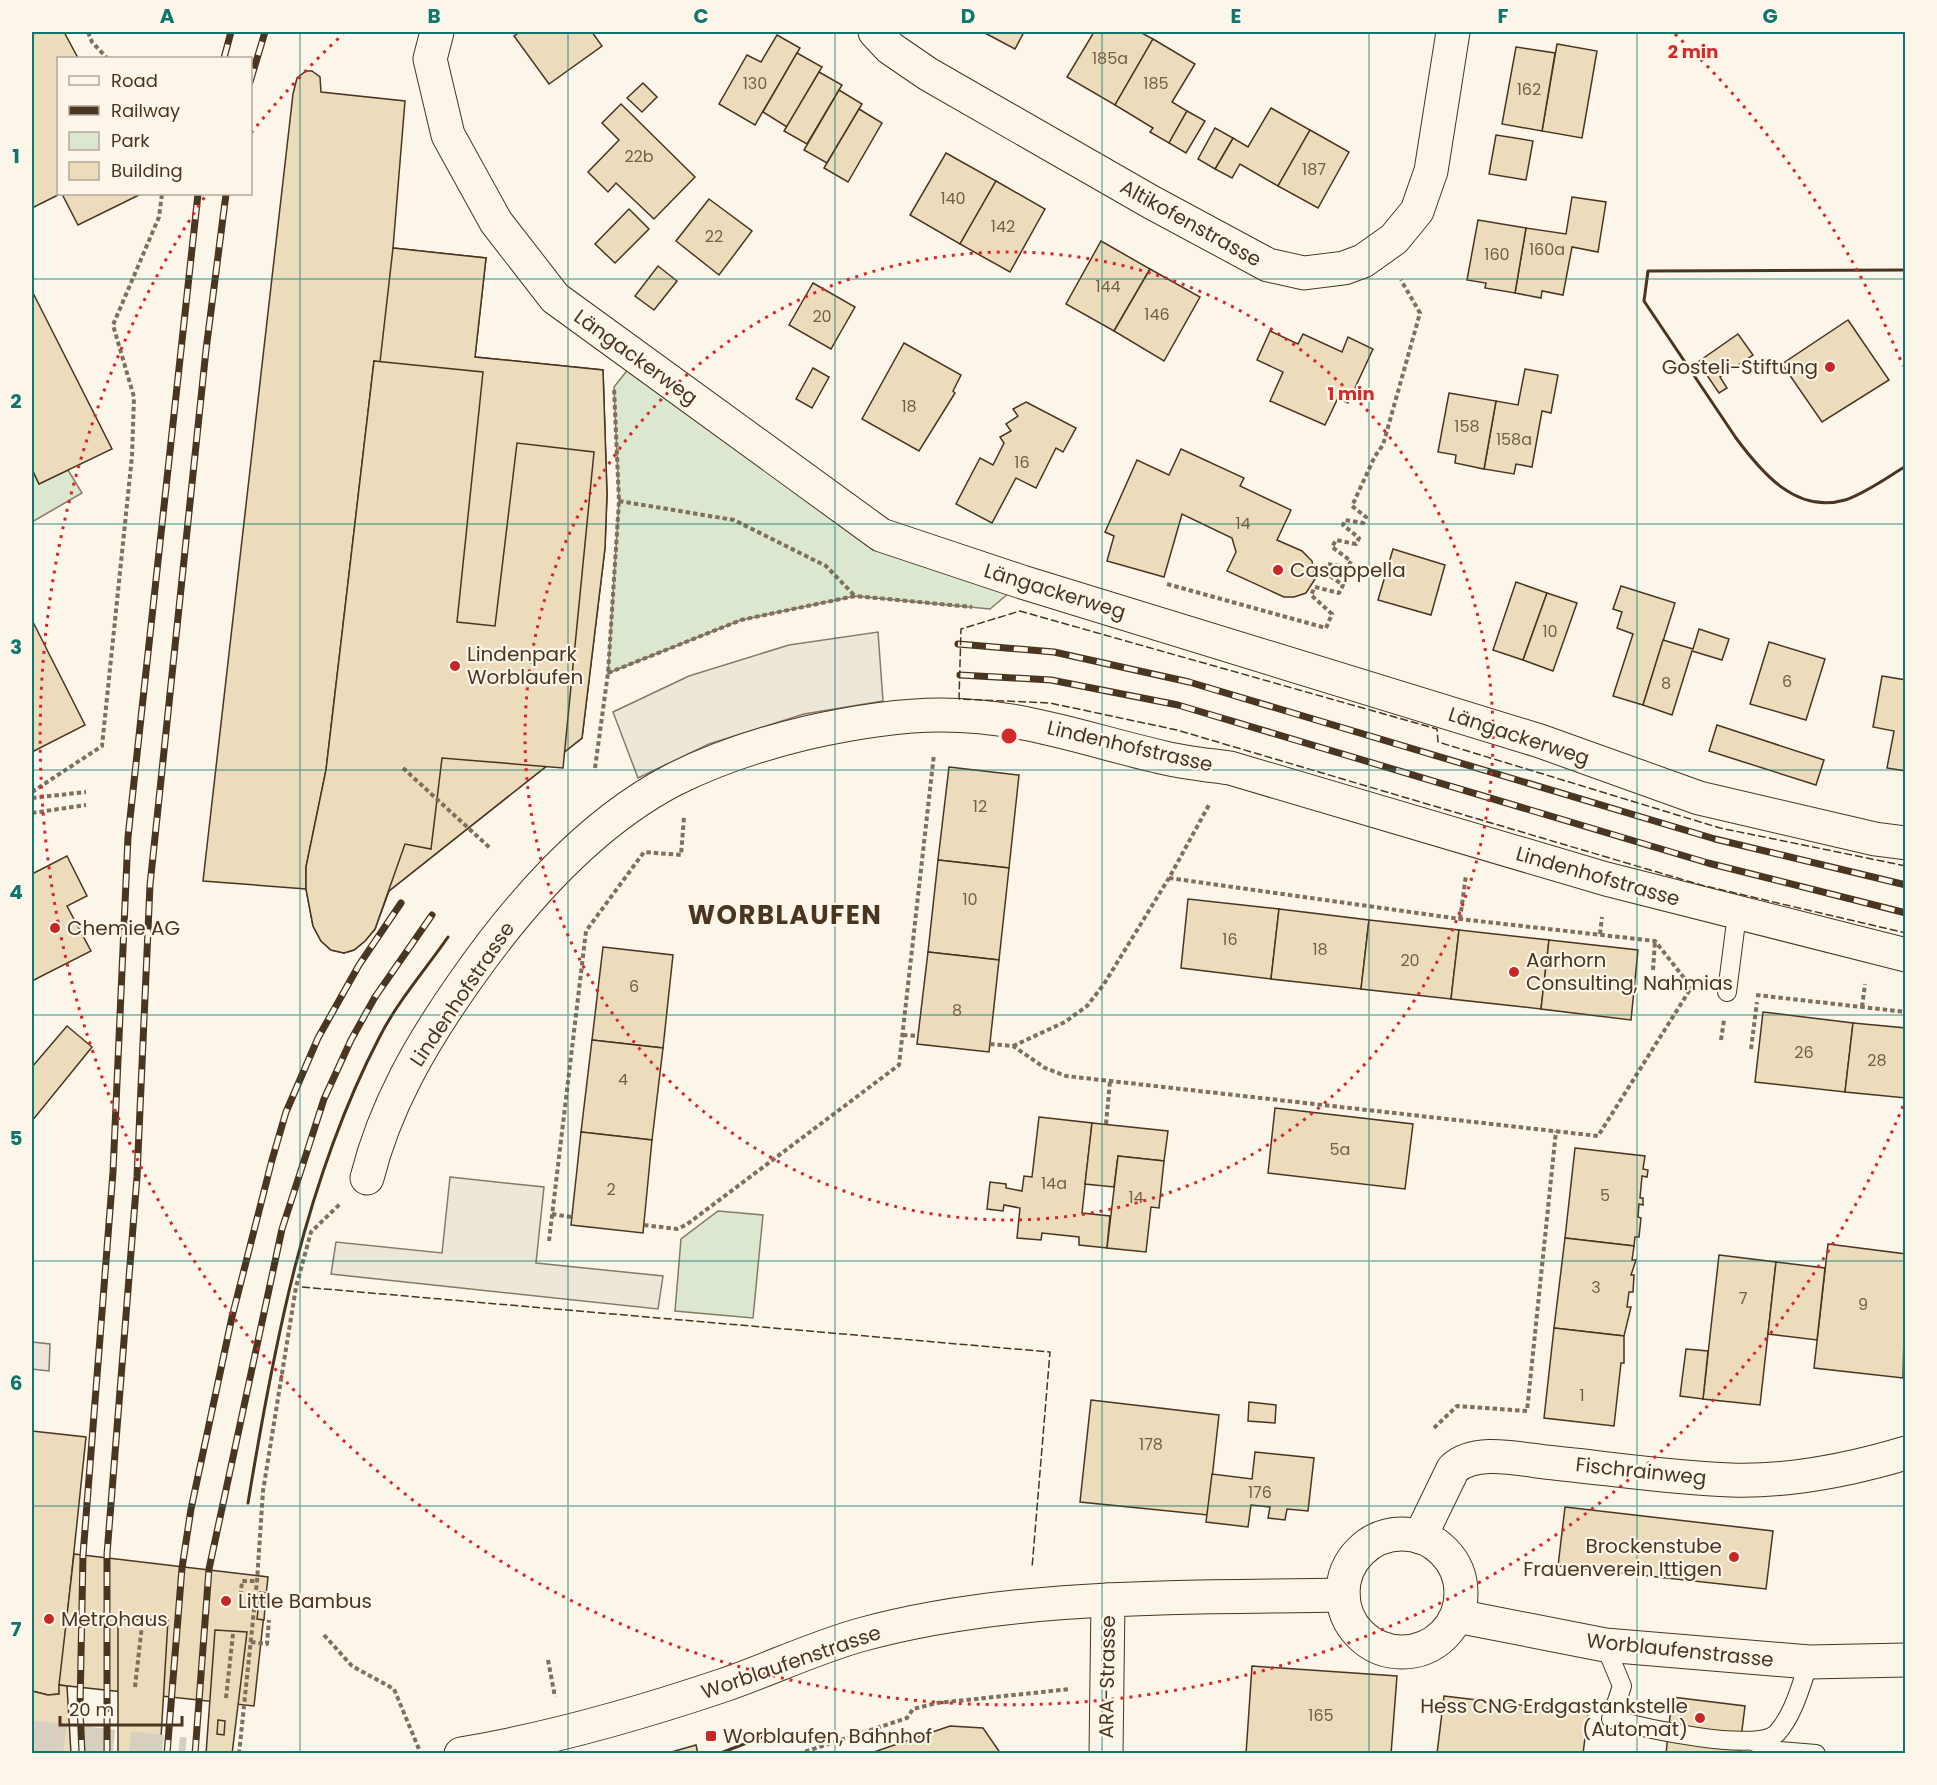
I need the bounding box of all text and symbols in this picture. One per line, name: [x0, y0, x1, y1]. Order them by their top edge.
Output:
text: A: [160, 2, 175, 30]
text: B: [427, 2, 441, 30]
text: C: [693, 2, 709, 30]
text: D: [961, 2, 975, 30]
text: E: [1231, 2, 1241, 30]
text: F: [1498, 2, 1509, 30]
text: G: [1762, 2, 1778, 30]
text: 2 min: [1668, 39, 1718, 64]
house number: 185a: [1092, 47, 1128, 70]
legend: [57, 57, 252, 195]
text: Road: [111, 68, 158, 93]
house number: 130: [743, 72, 767, 95]
house number: 185: [1143, 72, 1169, 95]
house number: 162: [1517, 78, 1541, 101]
text: Railway: [111, 98, 180, 123]
text: Park: [111, 128, 150, 153]
text: 1: [12, 142, 20, 170]
house number: 22b: [624, 145, 654, 168]
text: Building: [111, 158, 183, 183]
house number: 187: [1302, 158, 1326, 181]
street label: Altikofenstrasse: [1115, 173, 1267, 273]
house number: 140: [940, 187, 966, 210]
house number: 142: [991, 215, 1015, 238]
house number: 22: [705, 225, 723, 248]
house number: 160a: [1529, 238, 1565, 261]
house number: 160: [1484, 243, 1510, 266]
house number: 144: [1095, 275, 1121, 298]
street label: Längackerweg: [568, 303, 704, 411]
house number: 146: [1144, 303, 1170, 326]
house number: 20: [812, 305, 832, 328]
place label: Gosteli-Stiftung: [1662, 353, 1818, 381]
marker: Gosteli-Stiftung: [1823, 360, 1837, 374]
text: 1 min: [1327, 381, 1375, 406]
text: 2: [10, 387, 22, 415]
house number: 18: [901, 395, 917, 418]
house number: 158: [1454, 415, 1480, 438]
house number: 158a: [1496, 428, 1532, 451]
house number: 16: [1014, 451, 1030, 474]
house number: 14: [1235, 512, 1251, 535]
street label: Längackerweg: [981, 556, 1129, 626]
place label: Casappella: [1290, 556, 1406, 584]
marker: Casappella: [1271, 563, 1285, 577]
house number: 10: [1542, 620, 1558, 643]
text: 3: [10, 633, 22, 661]
place label: Lindenpark Worblaufen: [467, 640, 583, 691]
marker: Lindenpark Worblaufen: [448, 659, 462, 673]
house number: 6: [1782, 670, 1792, 693]
house number: 8: [1661, 672, 1671, 695]
street label: Längackerweg: [1445, 700, 1593, 772]
street label: Lindenhofstrasse: [1044, 713, 1216, 779]
centre of rings: [999, 726, 1019, 746]
house number: 12: [973, 795, 987, 818]
street label: Lindenhofstrasse: [1513, 839, 1683, 913]
text: 4: [9, 878, 23, 906]
house number: 10: [962, 888, 978, 911]
district label: WORBLAUFEN: [688, 897, 882, 933]
place label: Chemie AG: [67, 914, 180, 942]
street label: Lindenhofstrasse: [403, 916, 521, 1072]
marker: Chemie AG: [48, 921, 62, 935]
house number: 16: [1222, 928, 1238, 951]
house number: 18: [1312, 938, 1328, 961]
place label: Aarhorn Consulting, Nahmias: [1526, 946, 1733, 997]
house number: 20: [1400, 949, 1420, 972]
marker: Aarhorn Consulting, Nahmias: [1507, 965, 1521, 979]
house number: 6: [629, 975, 639, 998]
house number: 8: [952, 999, 962, 1022]
house number: 26: [1794, 1041, 1814, 1064]
house number: 28: [1867, 1049, 1887, 1072]
house number: 4: [618, 1068, 628, 1091]
text: 5: [10, 1124, 23, 1152]
house number: 5a: [1330, 1138, 1350, 1161]
house number: 14a: [1041, 1172, 1067, 1195]
house number: 2: [606, 1178, 616, 1201]
house number: 5: [1600, 1184, 1610, 1207]
house number: 14: [1128, 1186, 1144, 1209]
house number: 3: [1591, 1276, 1601, 1299]
house number: 7: [1739, 1287, 1748, 1310]
house number: 9: [1858, 1293, 1868, 1316]
text: 6: [10, 1369, 22, 1397]
house number: 1: [1579, 1384, 1585, 1407]
house number: 178: [1139, 1433, 1163, 1456]
street label: Fischrainweg: [1574, 1450, 1708, 1492]
house number: 176: [1248, 1481, 1272, 1504]
place label: Brockenstube Frauenverein Ittigen: [1523, 1532, 1722, 1583]
marker: Brockenstube Frauenverein Ittigen: [1727, 1550, 1741, 1564]
place label: Little Bambus: [238, 1587, 372, 1615]
marker: Little Bambus: [219, 1594, 233, 1608]
place label: Metrohaus: [61, 1605, 168, 1633]
marker: Metrohaus: [42, 1612, 56, 1626]
text: 7: [11, 1615, 22, 1643]
street label: ARA-Strasse: [1092, 1615, 1122, 1739]
street label: Worblaufenstrasse: [697, 1618, 885, 1706]
street label: Worblaufenstrasse: [1585, 1626, 1775, 1674]
scale bar: [60, 1689, 182, 1727]
place label: Hess CNG Erdgastankstelle (Automat): [1420, 1692, 1688, 1743]
text: 20 m: [69, 1697, 114, 1722]
house number: 165: [1308, 1704, 1334, 1727]
marker: Hess CNG Erdgastankstelle (Automat): [1693, 1711, 1707, 1725]
place label: Worblaufen, Bahnhof: [723, 1722, 932, 1750]
marker: Worblaufen, Bahnhof: [704, 1729, 718, 1743]

